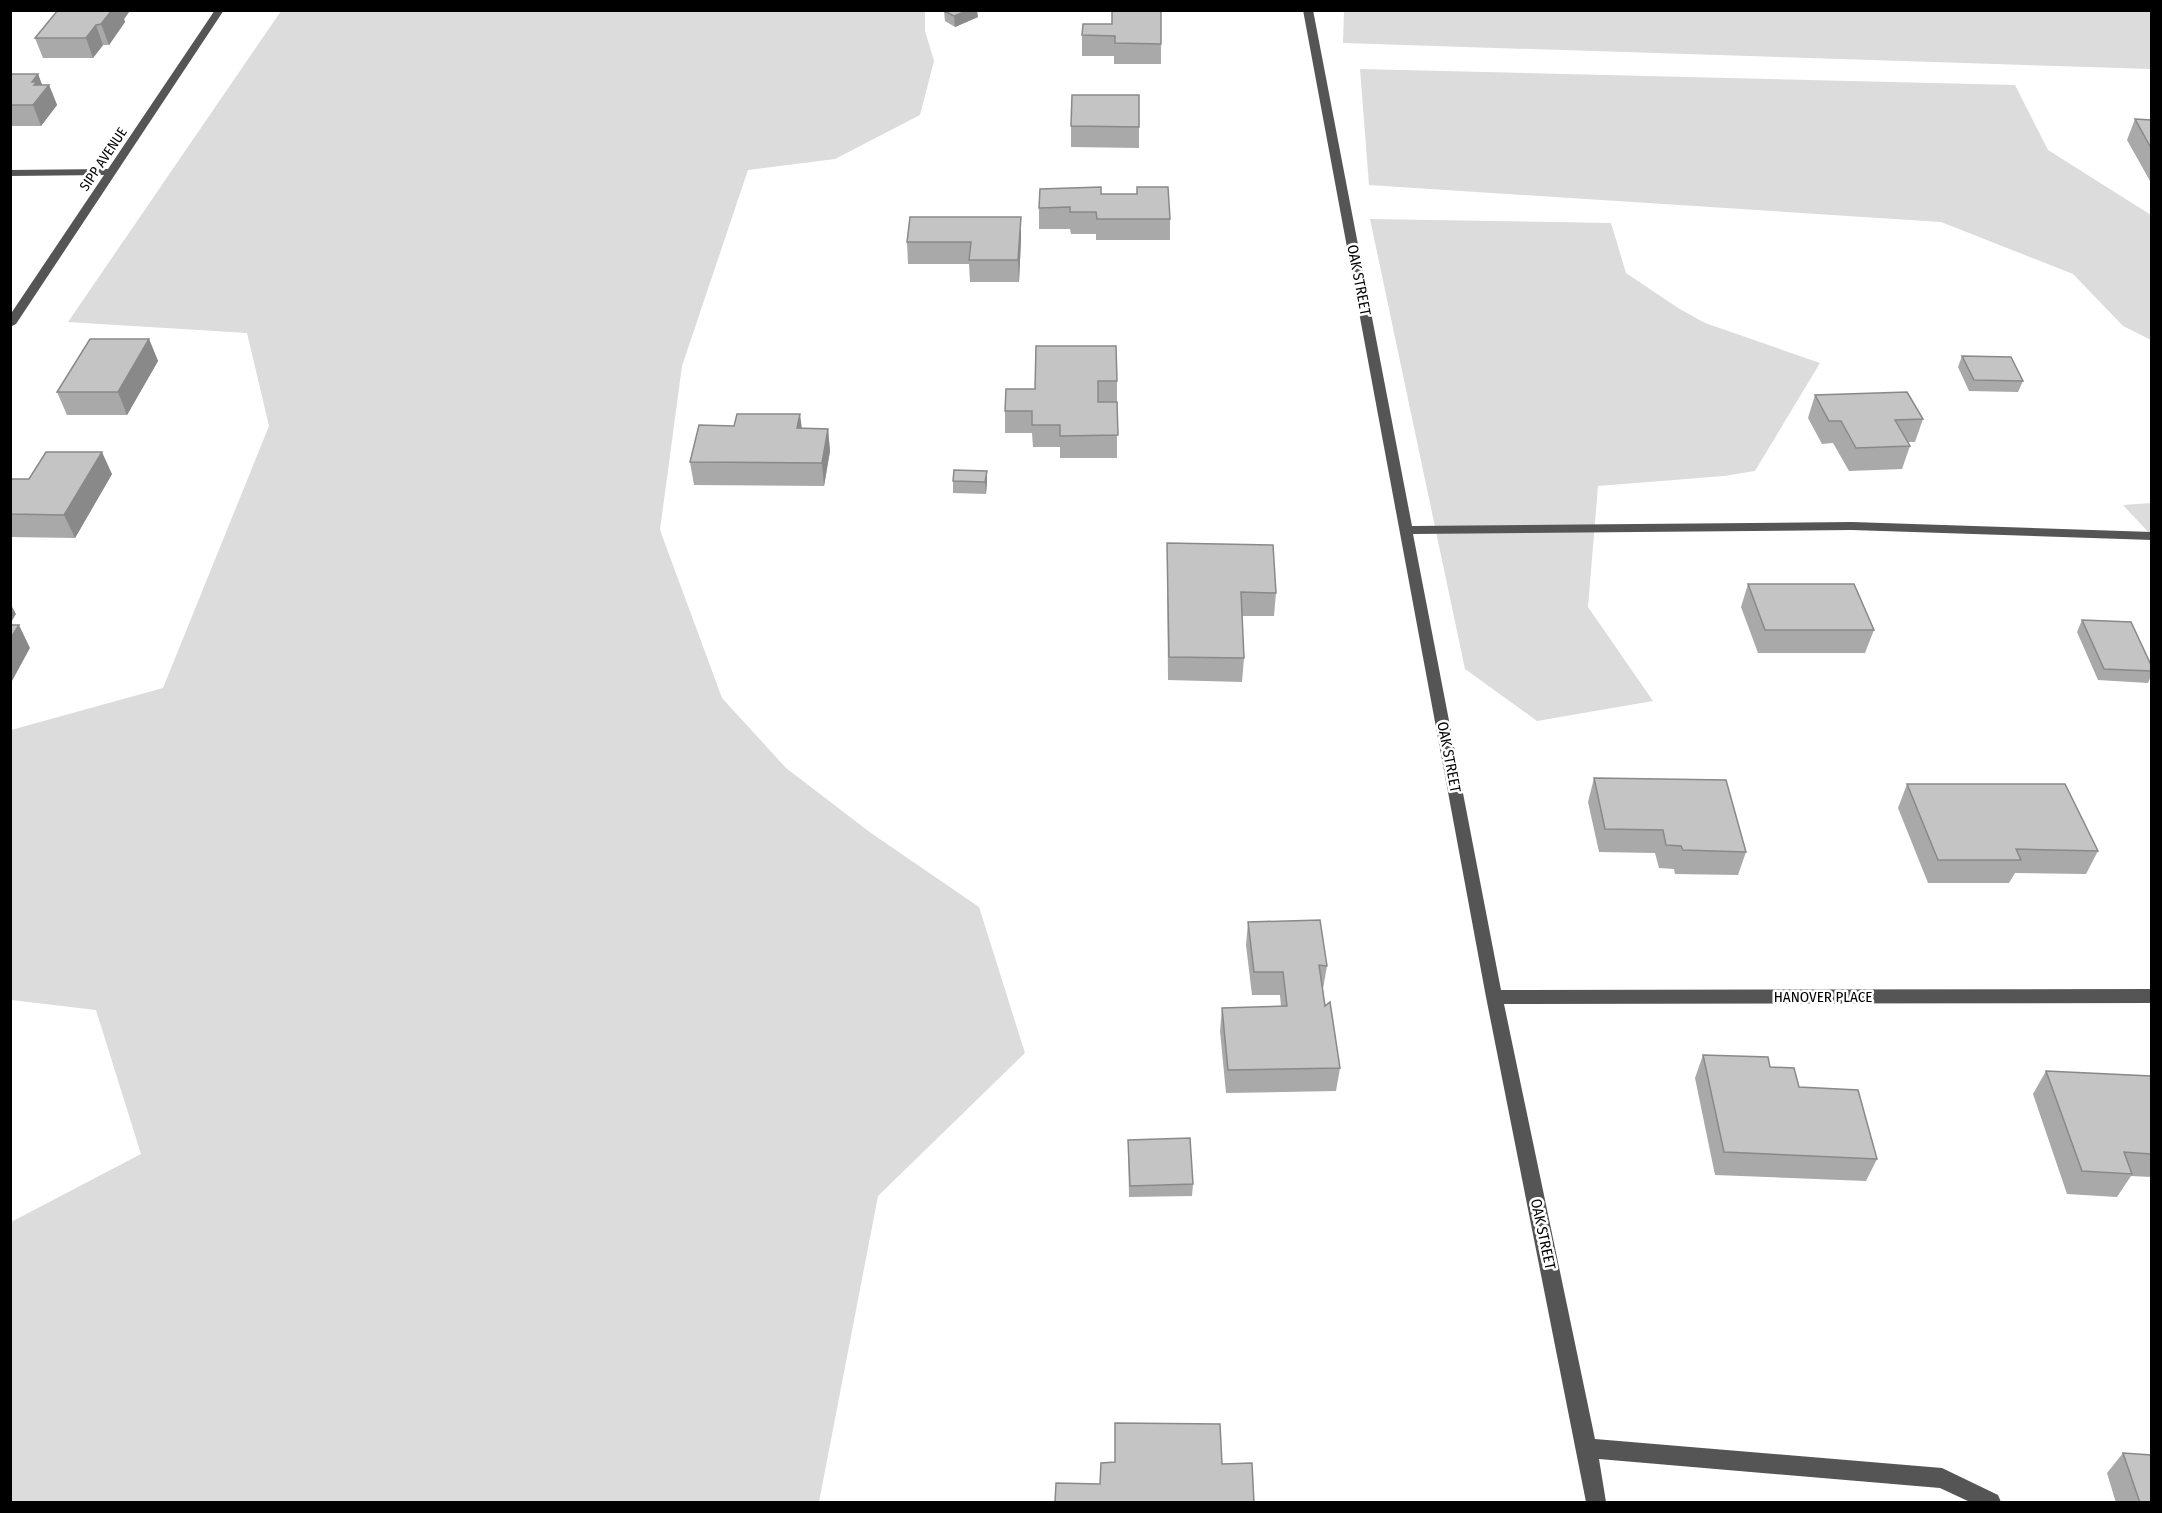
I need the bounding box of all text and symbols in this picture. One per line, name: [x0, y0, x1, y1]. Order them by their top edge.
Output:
street label: SIPP AVENUE: [76, 124, 131, 194]
street label: OAK STREET: [1343, 243, 1375, 317]
street label: OAK STREET: [1433, 720, 1465, 794]
street label: HANOVER PLACE: [1774, 988, 1872, 1006]
street label: OAK STREET: [1527, 1197, 1559, 1271]

